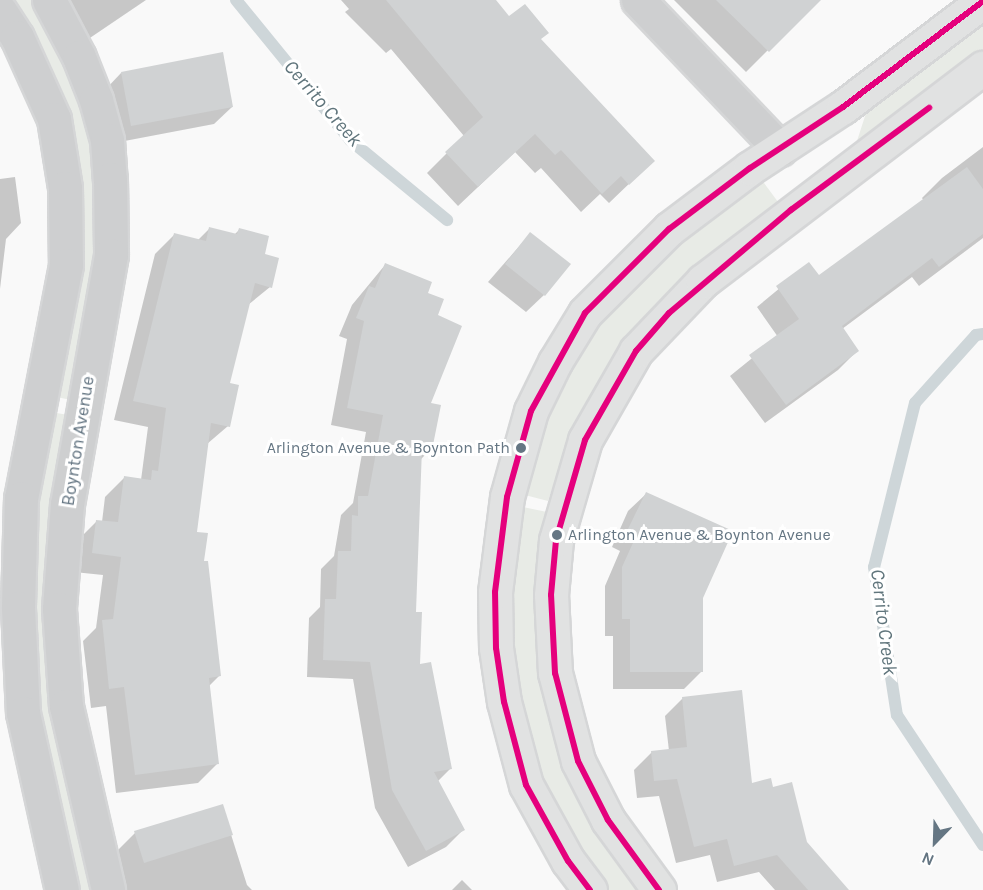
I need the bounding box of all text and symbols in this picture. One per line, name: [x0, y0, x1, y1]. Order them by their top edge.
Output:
water label: Cerrito Creek: [279, 55, 367, 151]
street label: Boynton Avenue: [57, 374, 99, 508]
place label: Arlington Avenue & Boynton Path: [267, 438, 510, 458]
marker: Arlington Avenue & Boynton Path: [515, 442, 527, 454]
place label: Arlington Avenue & Boynton Avenue: [568, 525, 831, 545]
marker: Arlington Avenue & Boynton Avenue: [551, 529, 563, 541]
water label: Cerrito Creek: [866, 568, 902, 676]
north arrow: [905, 812, 965, 872]
text: N: [919, 848, 937, 870]

